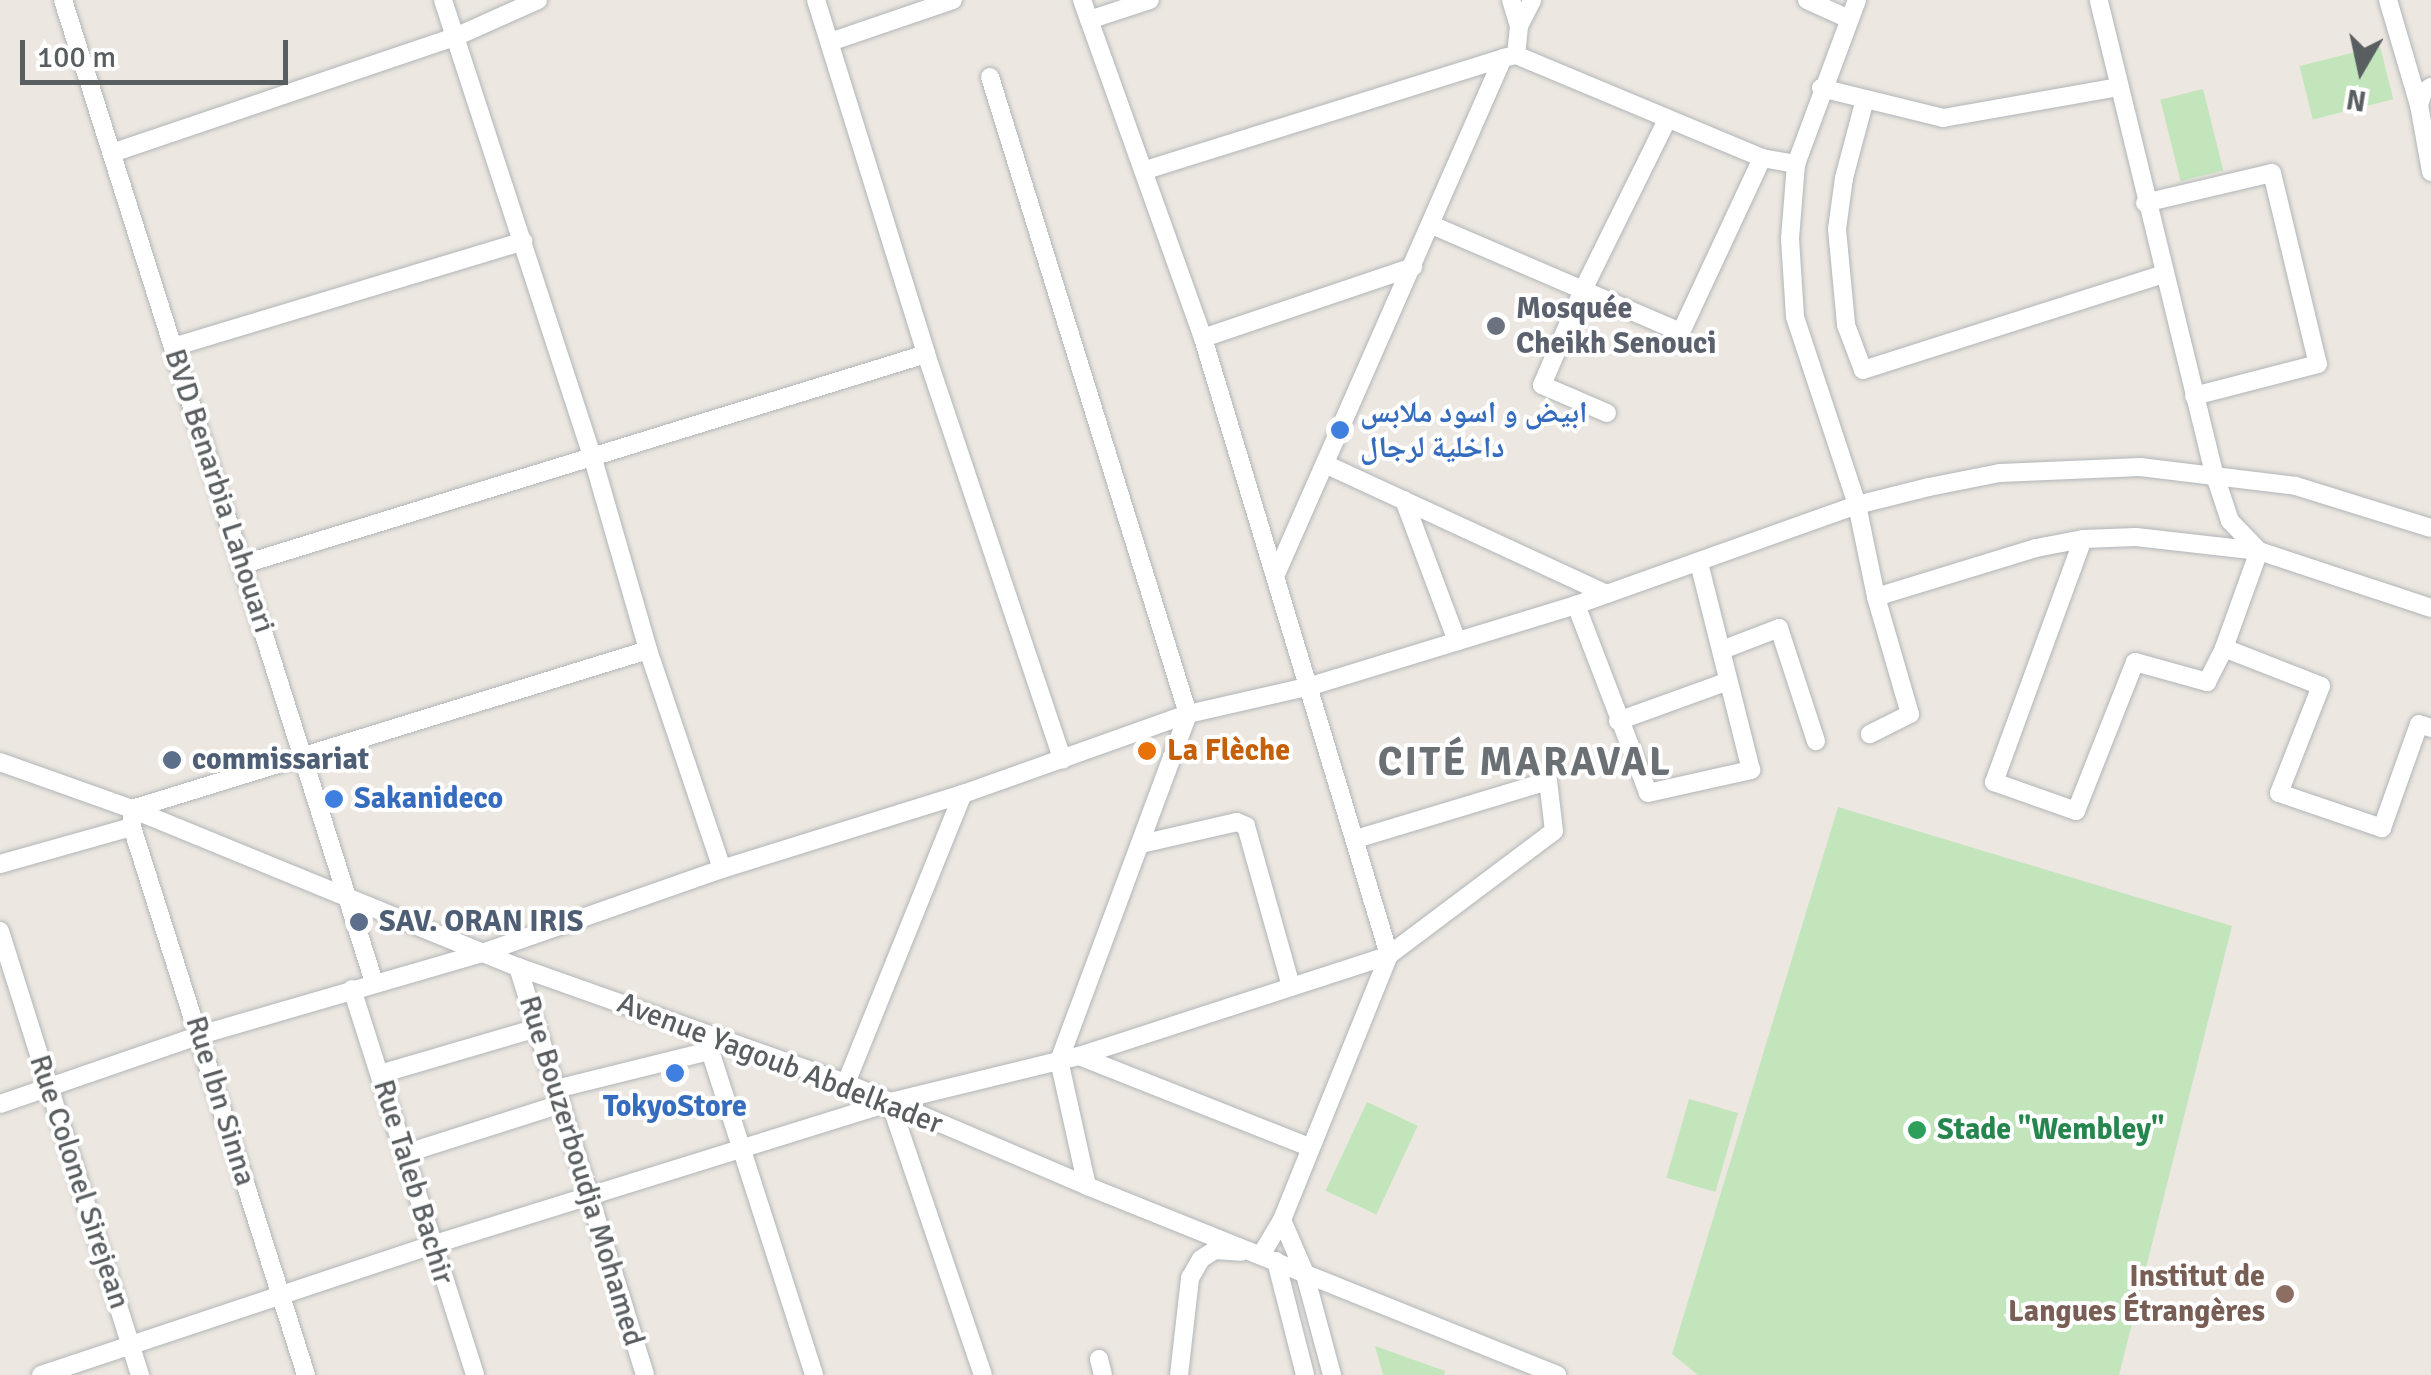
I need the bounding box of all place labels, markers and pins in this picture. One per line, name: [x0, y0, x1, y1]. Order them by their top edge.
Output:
place label: Mosquée Cheikh Senouci: [1516, 291, 1717, 362]
marker: Mosquée Cheikh Senouci: [1485, 315, 1507, 337]
place label: ابيض و اسود ملابس داخلية لرجال: [1360, 395, 1588, 466]
marker: ابيض و اسود ملابس داخلية لرجال: [1329, 419, 1351, 441]
place label: La Flèche: [1167, 733, 1290, 769]
marker: La Flèche: [1136, 740, 1158, 762]
place label: commissariat: [192, 742, 369, 778]
marker: commissariat: [161, 749, 183, 771]
place label: Sakanideco: [354, 781, 503, 817]
marker: Sakanideco: [323, 788, 345, 810]
place label: SAV. ORAN IRIS: [379, 904, 583, 940]
marker: SAV. ORAN IRIS: [348, 911, 370, 933]
marker: TokyoStore: [664, 1062, 686, 1084]
place label: TokyoStore: [603, 1089, 747, 1125]
place label: Stade "Wembley": [1937, 1112, 2165, 1148]
marker: Stade "Wembley": [1906, 1119, 1928, 1141]
place label: Institut de Langues Étrangères: [2008, 1259, 2265, 1330]
marker: Institut de Langues Étrangères: [2274, 1283, 2296, 1305]

